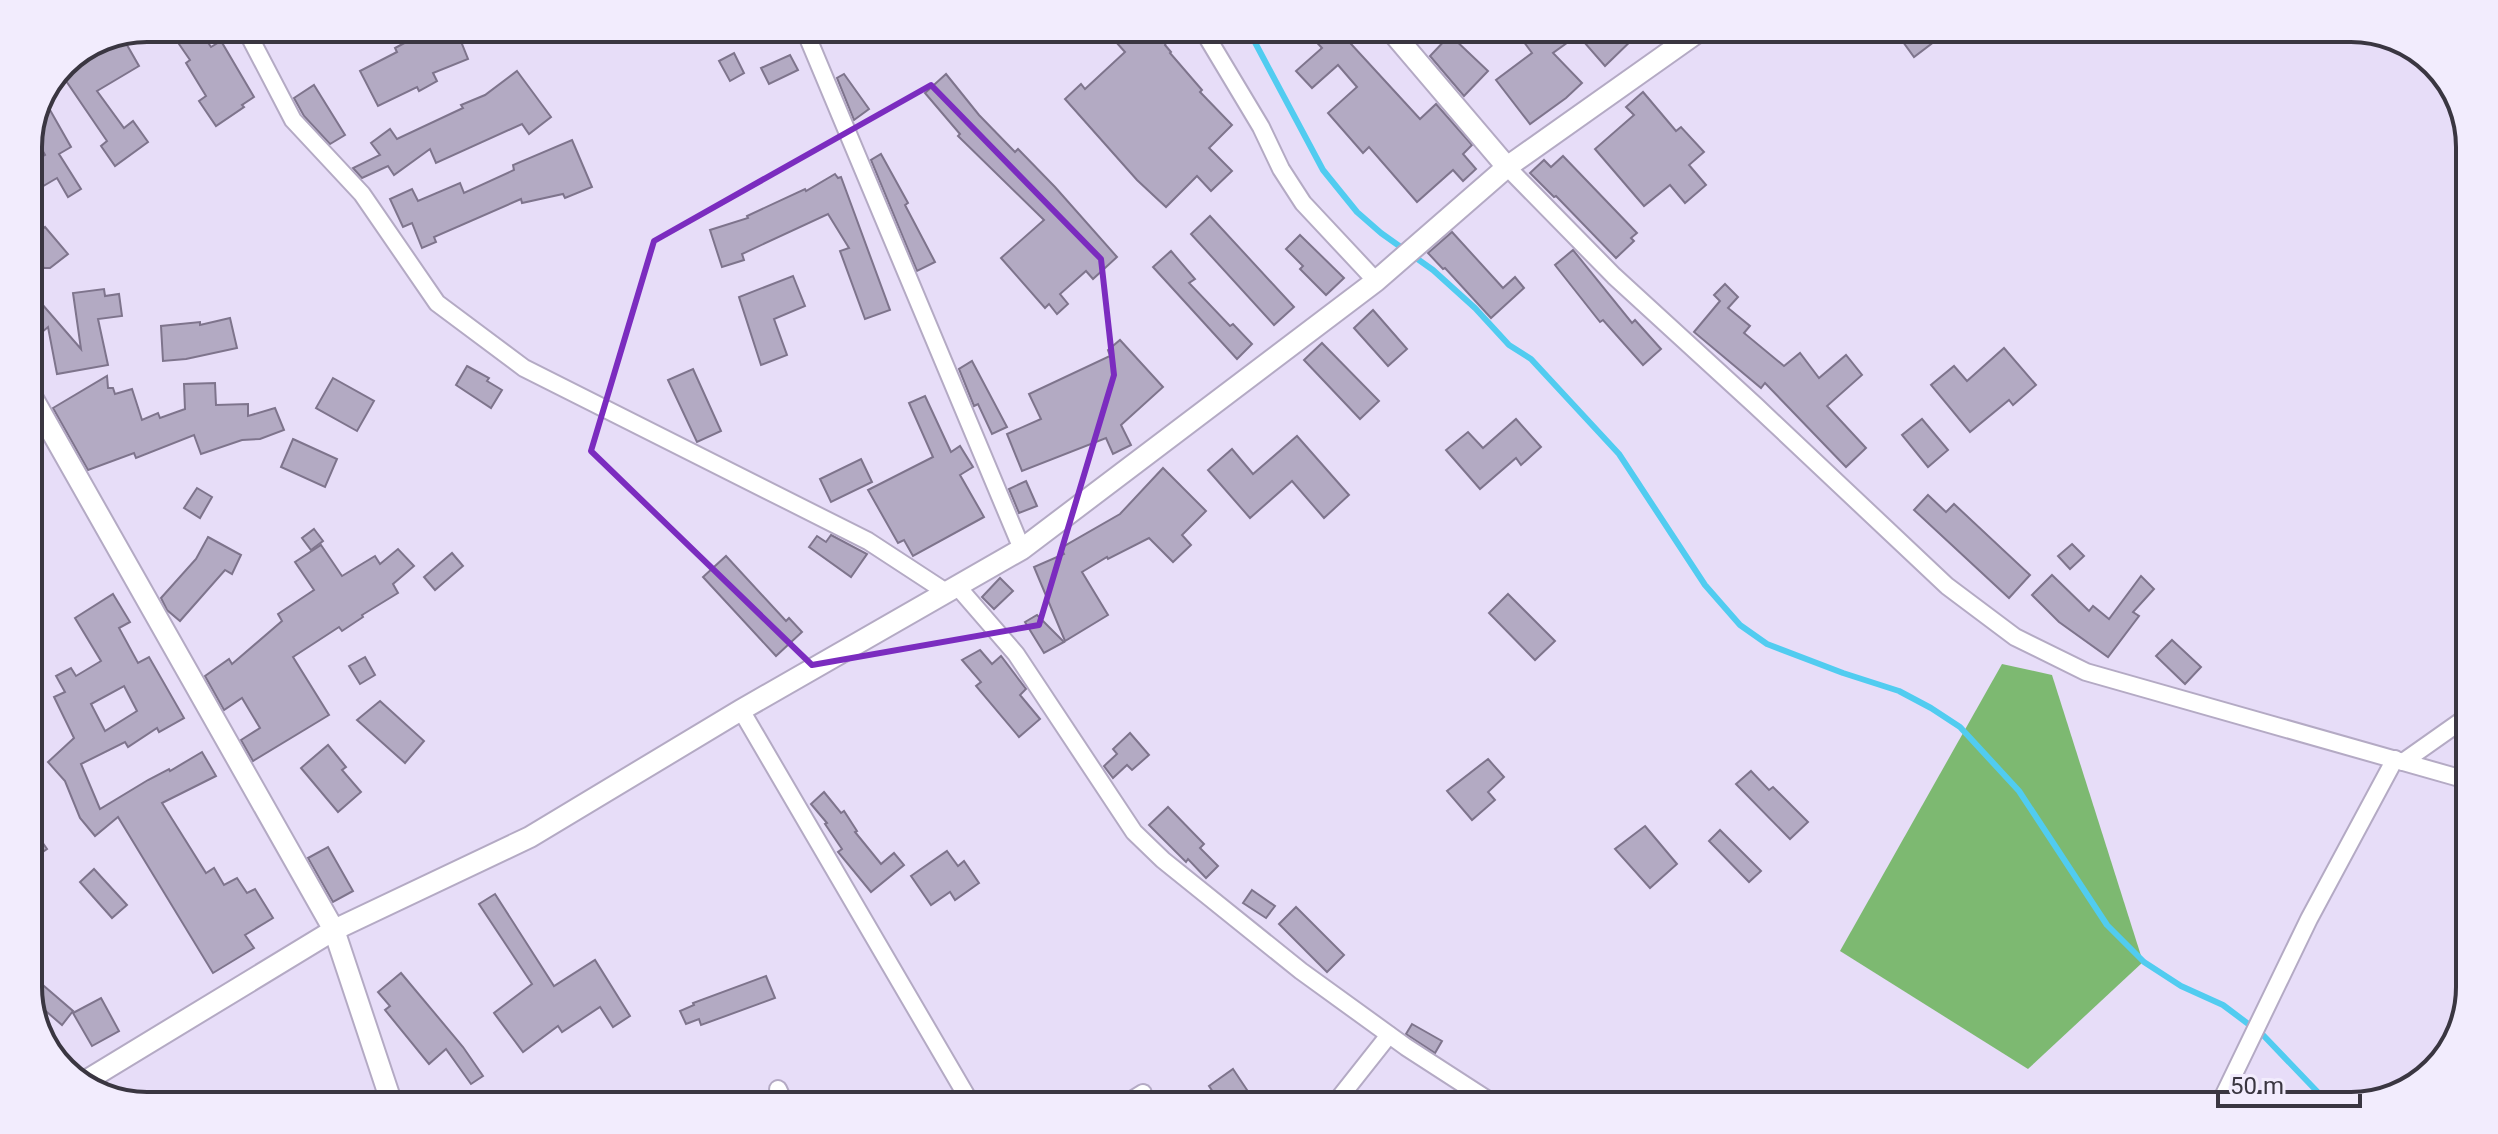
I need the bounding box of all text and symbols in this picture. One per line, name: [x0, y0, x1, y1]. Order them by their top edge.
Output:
scale bar: [2218, 1058, 2360, 1108]
text: 50 m: [2230, 1072, 2284, 1100]

